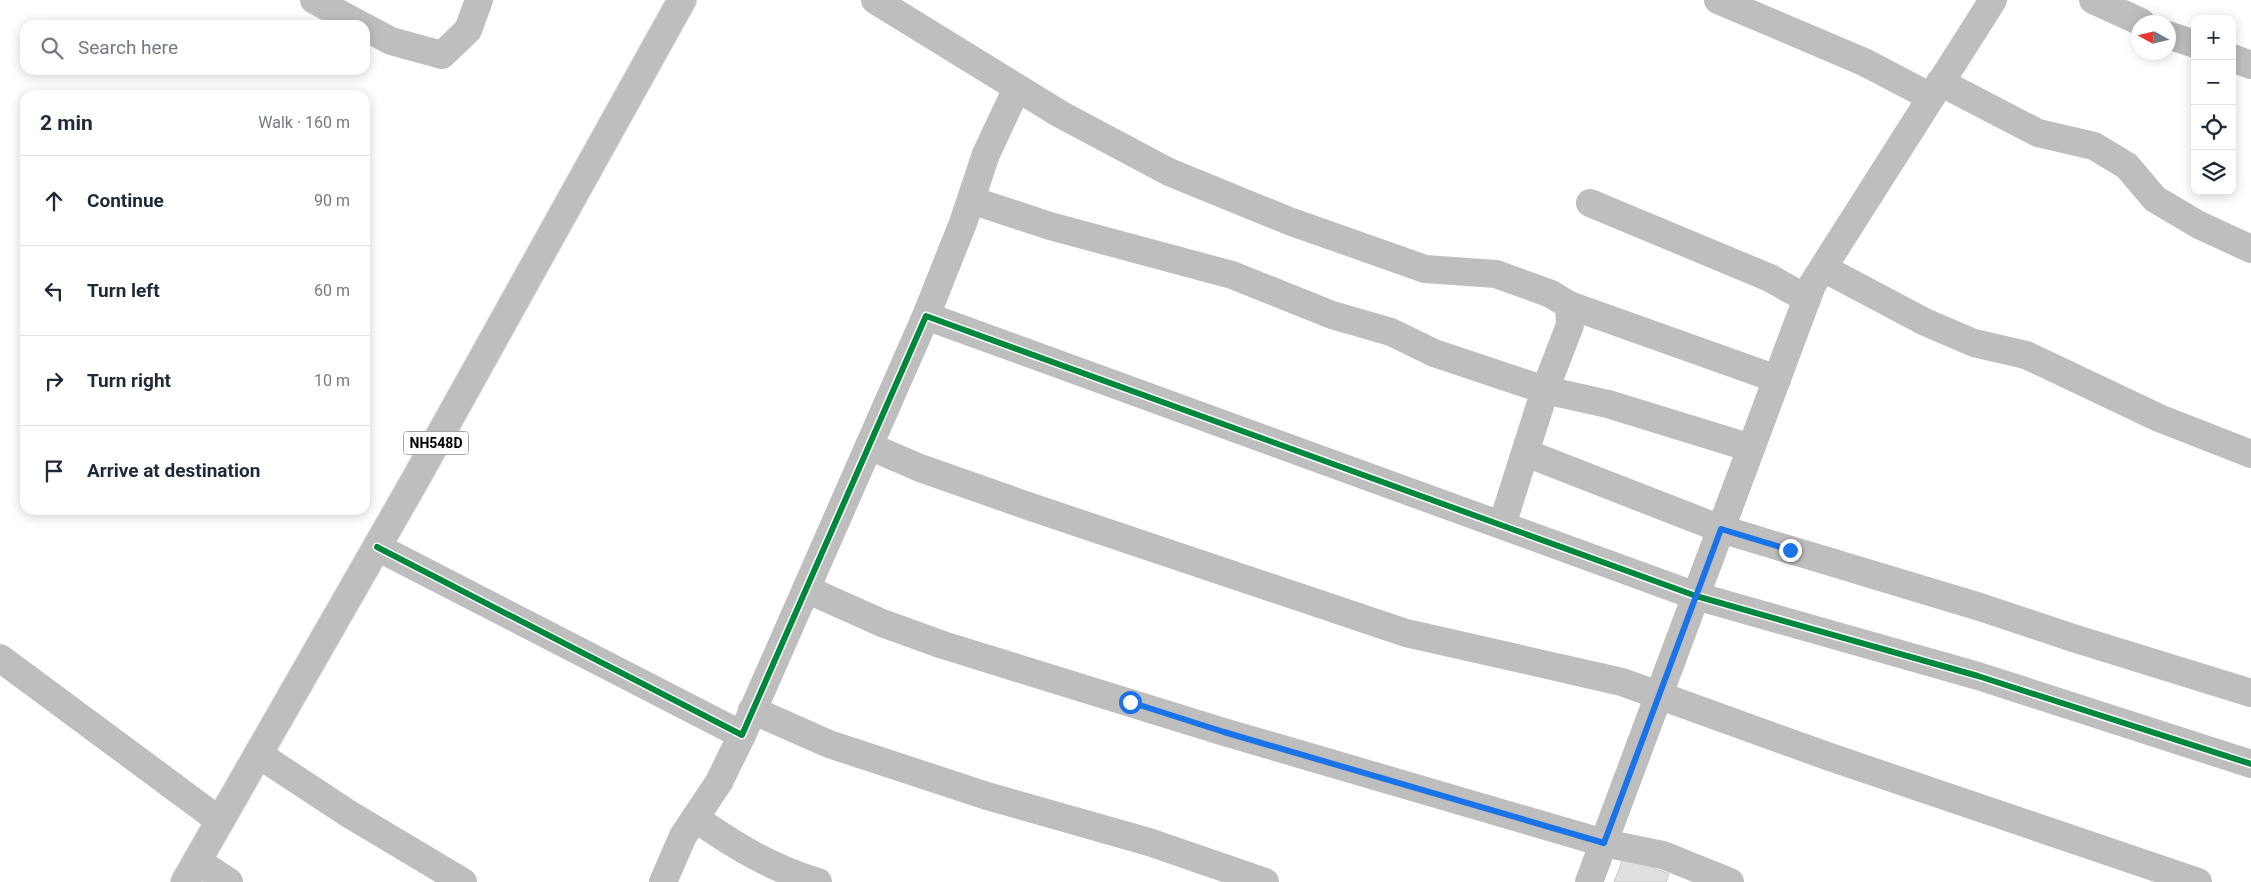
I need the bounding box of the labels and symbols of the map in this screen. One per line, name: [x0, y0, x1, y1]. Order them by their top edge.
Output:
north arrow: [2131, 15, 2176, 60]
road number: NH548D: [404, 432, 468, 454]
route end: [1779, 539, 1802, 562]
route start: [1119, 691, 1142, 714]

